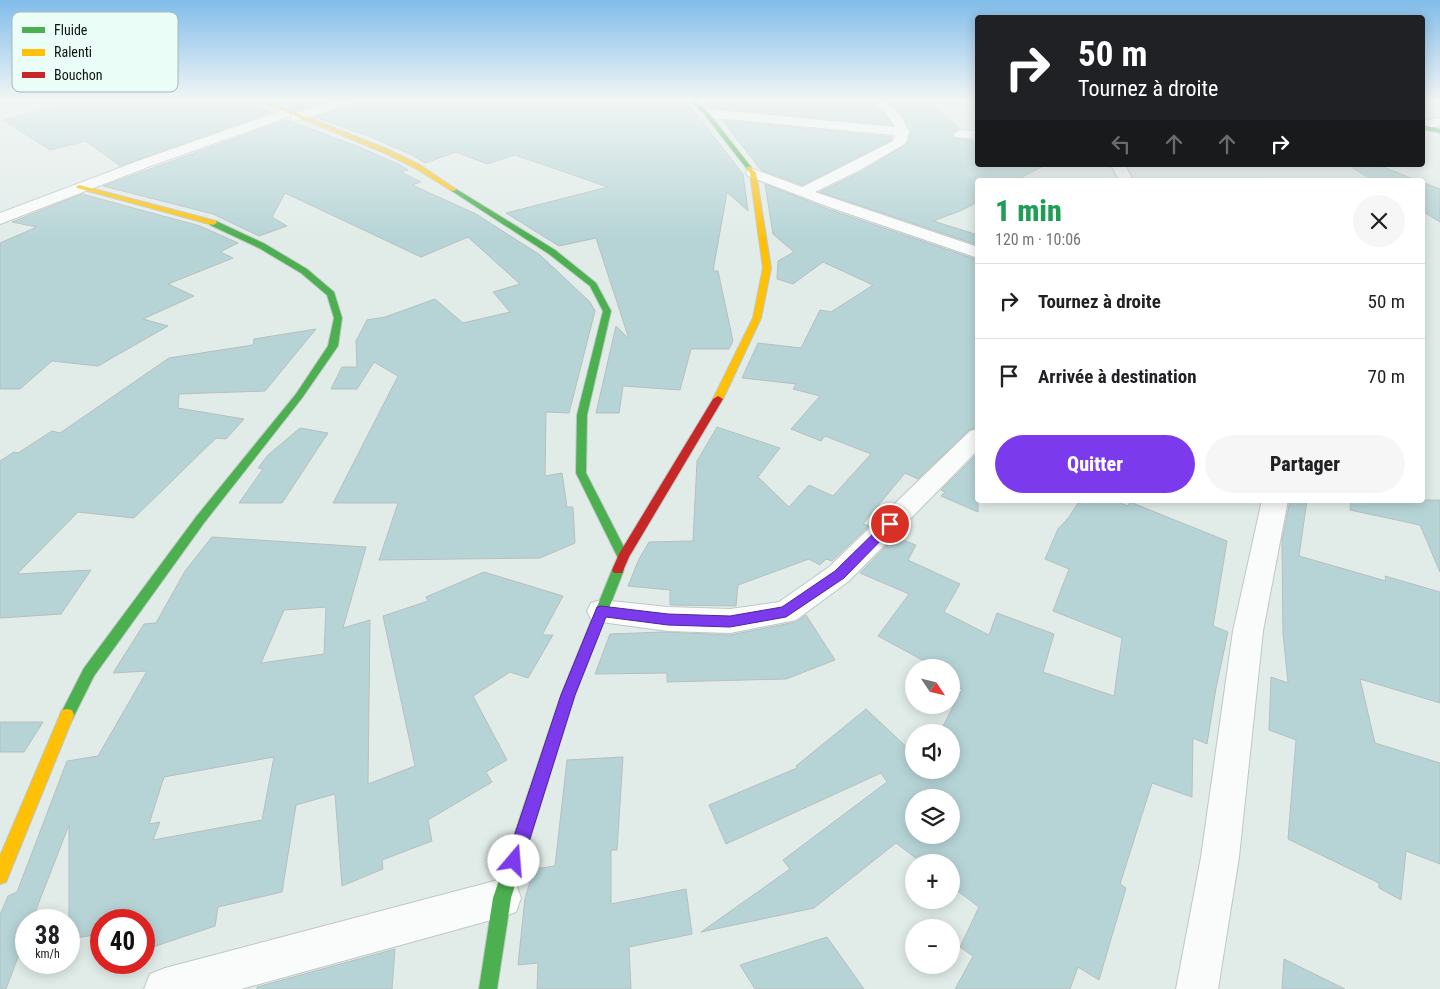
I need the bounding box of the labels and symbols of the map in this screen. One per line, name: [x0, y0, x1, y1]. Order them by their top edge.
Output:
legend: [12, 12, 178, 92]
text: Fluide: [54, 22, 88, 38]
text: Ralenti: [54, 44, 92, 60]
text: Bouchon: [54, 67, 102, 83]
pin: [869, 503, 911, 545]
north arrow: [905, 659, 960, 714]
position arrow: [487, 834, 539, 886]
speed limit sign: 40: [90, 909, 155, 974]

